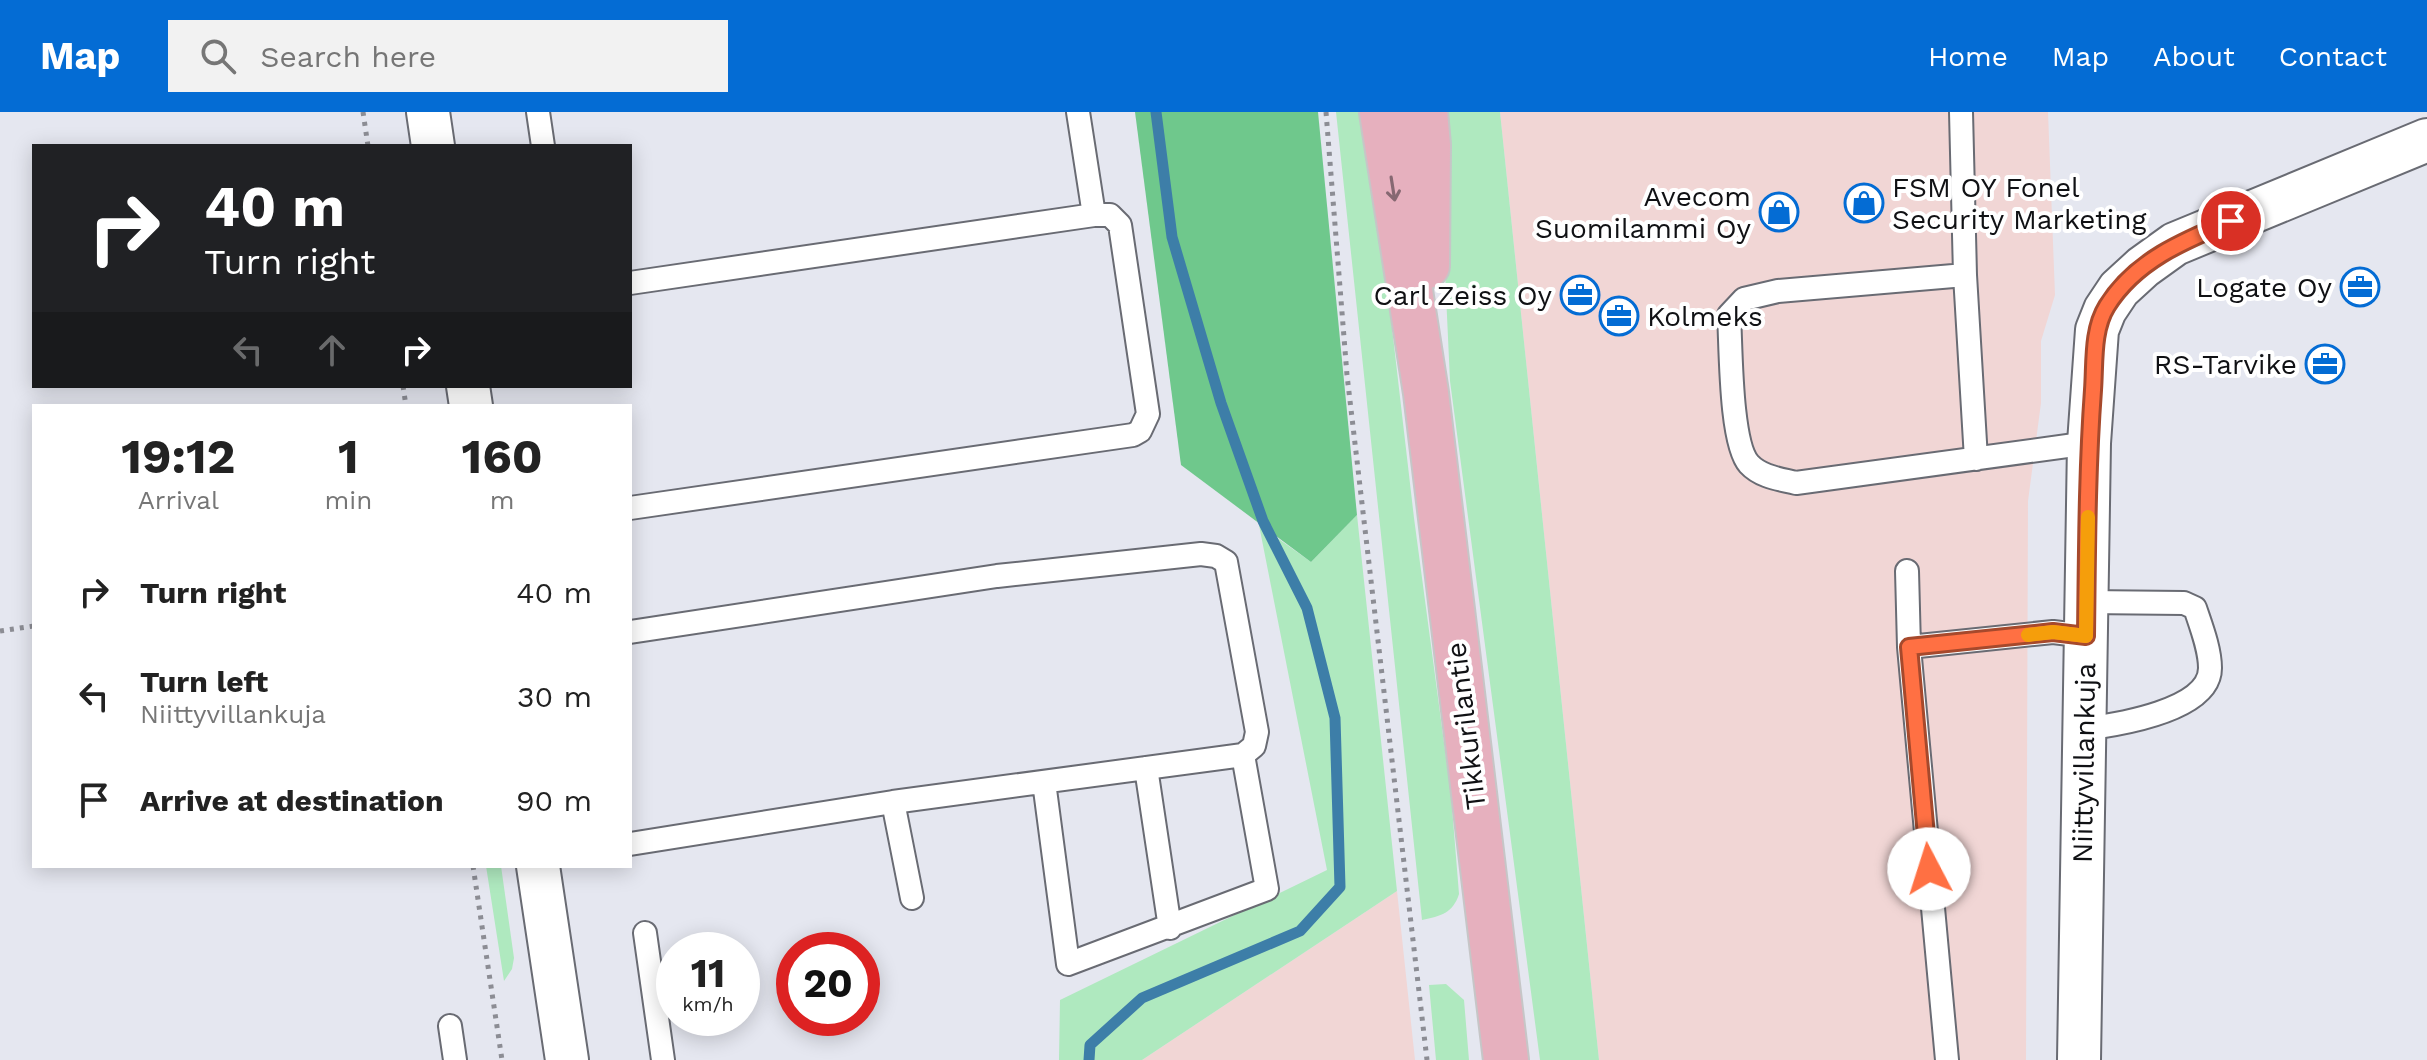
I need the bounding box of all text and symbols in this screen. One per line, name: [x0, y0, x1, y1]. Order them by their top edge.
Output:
search box: [168, 20, 728, 92]
text: Map: [40, 34, 120, 78]
icon: search: [196, 34, 240, 78]
text: Search here: [260, 39, 436, 74]
text: Home: [1928, 40, 2008, 73]
text: Map: [2052, 40, 2109, 73]
text: About: [2153, 40, 2235, 73]
text: Contact: [2279, 40, 2387, 73]
place label: FSM OY Fonel Security Marketing: [1892, 171, 2147, 236]
text: 40 m: [204, 174, 345, 240]
icon: right: [72, 176, 176, 280]
one-way arrow: [1387, 176, 1402, 201]
place label: Avecom Suomilammi Oy: [1535, 180, 1752, 245]
shop icon: FSM OY Fonel Security Marketing: [1843, 182, 1885, 224]
pin: [2197, 187, 2265, 255]
shop icon: Avecom Suomilammi Oy: [1758, 191, 1800, 233]
icon: arrive: [2209, 199, 2253, 243]
text: Turn right: [204, 241, 375, 283]
office icon: Logate Oy: [2339, 266, 2381, 308]
place label: Logate Oy: [2196, 271, 2333, 304]
office icon: Carl Zeiss Oy: [1559, 274, 1601, 316]
place label: Carl Zeiss Oy: [1373, 279, 1553, 312]
office icon: Kolmeks: [1598, 295, 1640, 337]
place label: Kolmeks: [1647, 300, 1763, 333]
icon: left: [226, 328, 270, 372]
icon: ahead: [310, 328, 354, 372]
icon: right: [394, 328, 438, 372]
office icon: RS-Tarvike: [2304, 343, 2346, 385]
place label: RS-Tarvike: [2154, 348, 2297, 381]
text: 19:12: [121, 428, 235, 485]
text: 1: [338, 428, 359, 485]
text: 160: [462, 428, 543, 485]
text: Arrival: [138, 485, 219, 515]
text: min: [325, 485, 372, 515]
text: m: [490, 485, 515, 515]
icon: right: [72, 570, 116, 614]
text: Turn right: [140, 575, 286, 610]
text: 40 m: [516, 575, 592, 610]
street label: Tikkurilantie: [1439, 640, 1493, 812]
street label: Niittyvillankuja: [2066, 662, 2102, 863]
text: Turn left: [140, 664, 268, 699]
icon: left: [72, 674, 116, 718]
text: 30 m: [517, 679, 592, 714]
text: Niittyvillankuja: [140, 699, 326, 729]
icon: arrive: [72, 778, 116, 822]
text: Arrive at destination: [140, 783, 444, 818]
text: 90 m: [516, 783, 592, 818]
position arrow: [1887, 827, 1971, 911]
speed limit sign: 20: [776, 932, 880, 1036]
text: 11: [691, 950, 725, 997]
text: km/h: [682, 992, 734, 1016]

